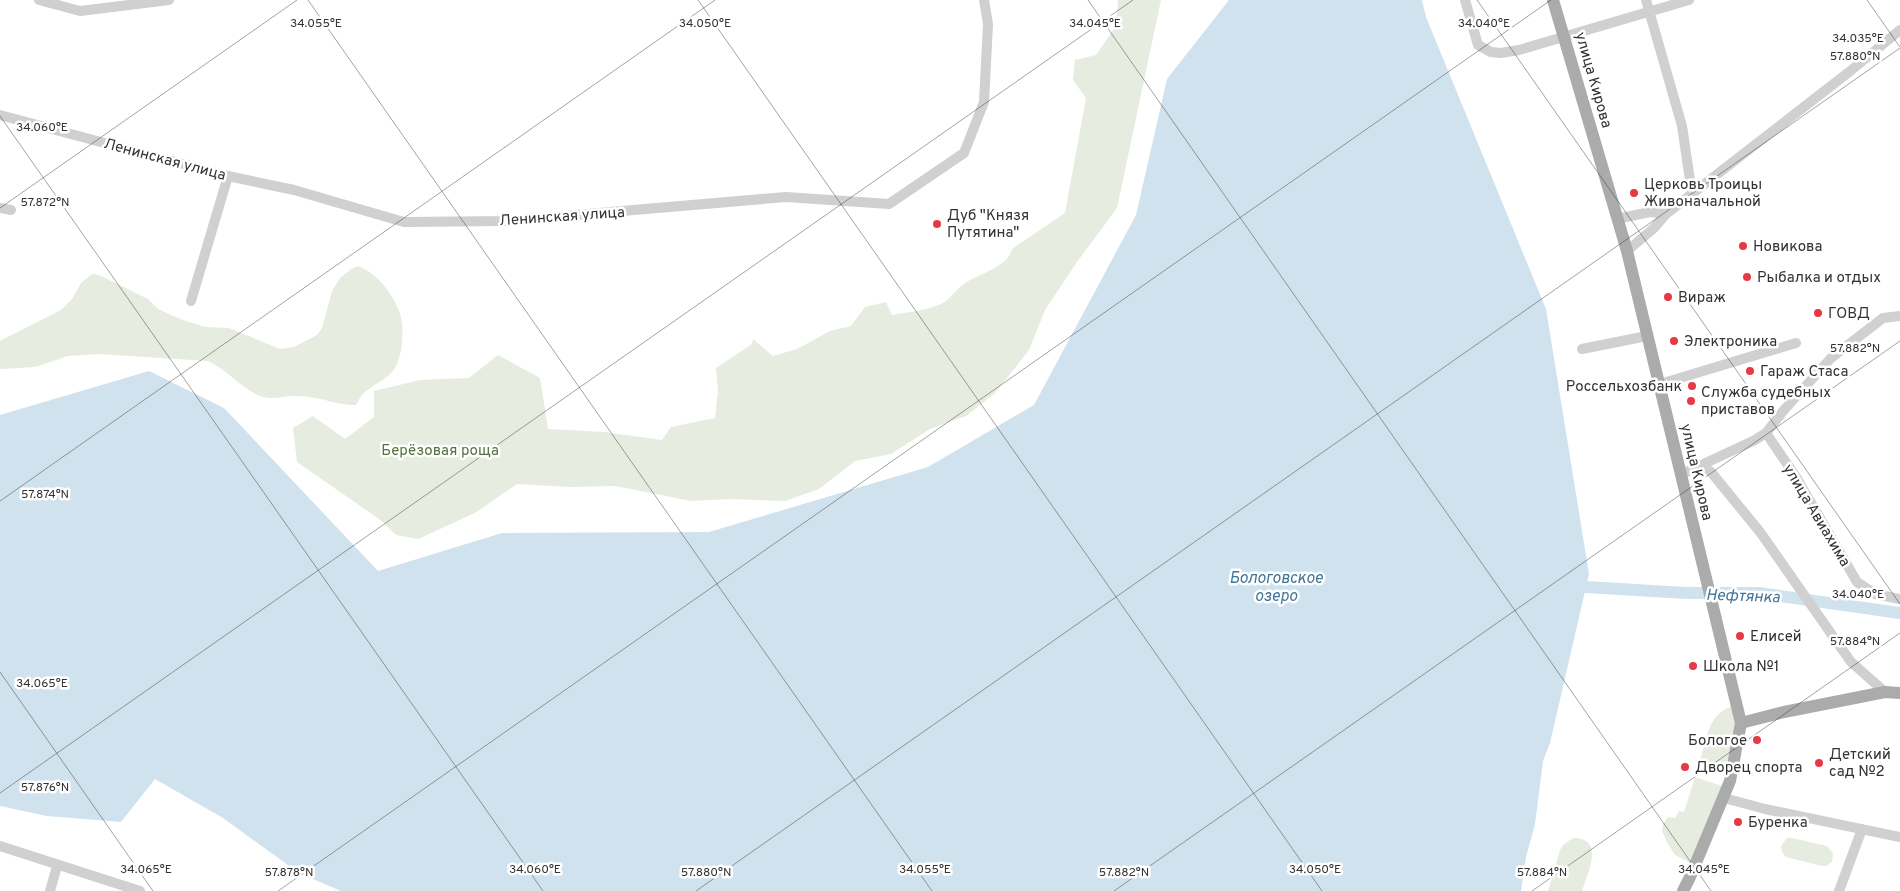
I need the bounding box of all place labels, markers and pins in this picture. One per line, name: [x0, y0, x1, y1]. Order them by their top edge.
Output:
place label: Церковь Троицы Живоначальной: [1644, 176, 1762, 212]
marker: Церковь Троицы Живоначальной: [1628, 187, 1640, 199]
place label: Дуб "Князя Путятина": [947, 207, 1029, 243]
marker: Дуб "Князя Путятина": [931, 218, 943, 230]
place label: Новикова: [1753, 238, 1822, 257]
marker: Новикова: [1737, 240, 1749, 252]
place label: Рыбалка и отдых: [1757, 269, 1881, 288]
marker: Рыбалка и отдых: [1741, 271, 1753, 283]
place label: Вираж: [1678, 289, 1726, 308]
marker: Вираж: [1662, 291, 1674, 303]
place label: ГОВД: [1828, 305, 1870, 324]
marker: ГОВД: [1812, 307, 1824, 319]
place label: Электроника: [1684, 333, 1777, 352]
marker: Электроника: [1668, 335, 1680, 347]
place label: Гараж Стаса: [1760, 363, 1848, 382]
marker: Гараж Стаса: [1744, 365, 1756, 377]
place label: Россельхозбанк: [1566, 378, 1682, 397]
marker: Россельхозбанк: [1686, 380, 1698, 392]
place label: Служба судебных приставов: [1701, 384, 1831, 420]
marker: Служба судебных приставов: [1685, 395, 1697, 407]
place label: Елисей: [1750, 628, 1802, 647]
marker: Елисей: [1734, 630, 1746, 642]
place label: Школа №1: [1703, 658, 1779, 677]
marker: Школа №1: [1687, 660, 1699, 672]
place label: Бологое: [1688, 732, 1747, 751]
marker: Бологое: [1751, 734, 1763, 746]
place label: Детский сад №2: [1829, 746, 1891, 782]
marker: Детский сад №2: [1813, 757, 1825, 769]
place label: Дворец спорта: [1695, 759, 1802, 778]
marker: Дворец спорта: [1679, 761, 1691, 773]
place label: Буренка: [1748, 814, 1808, 833]
marker: Буренка: [1732, 816, 1744, 828]

